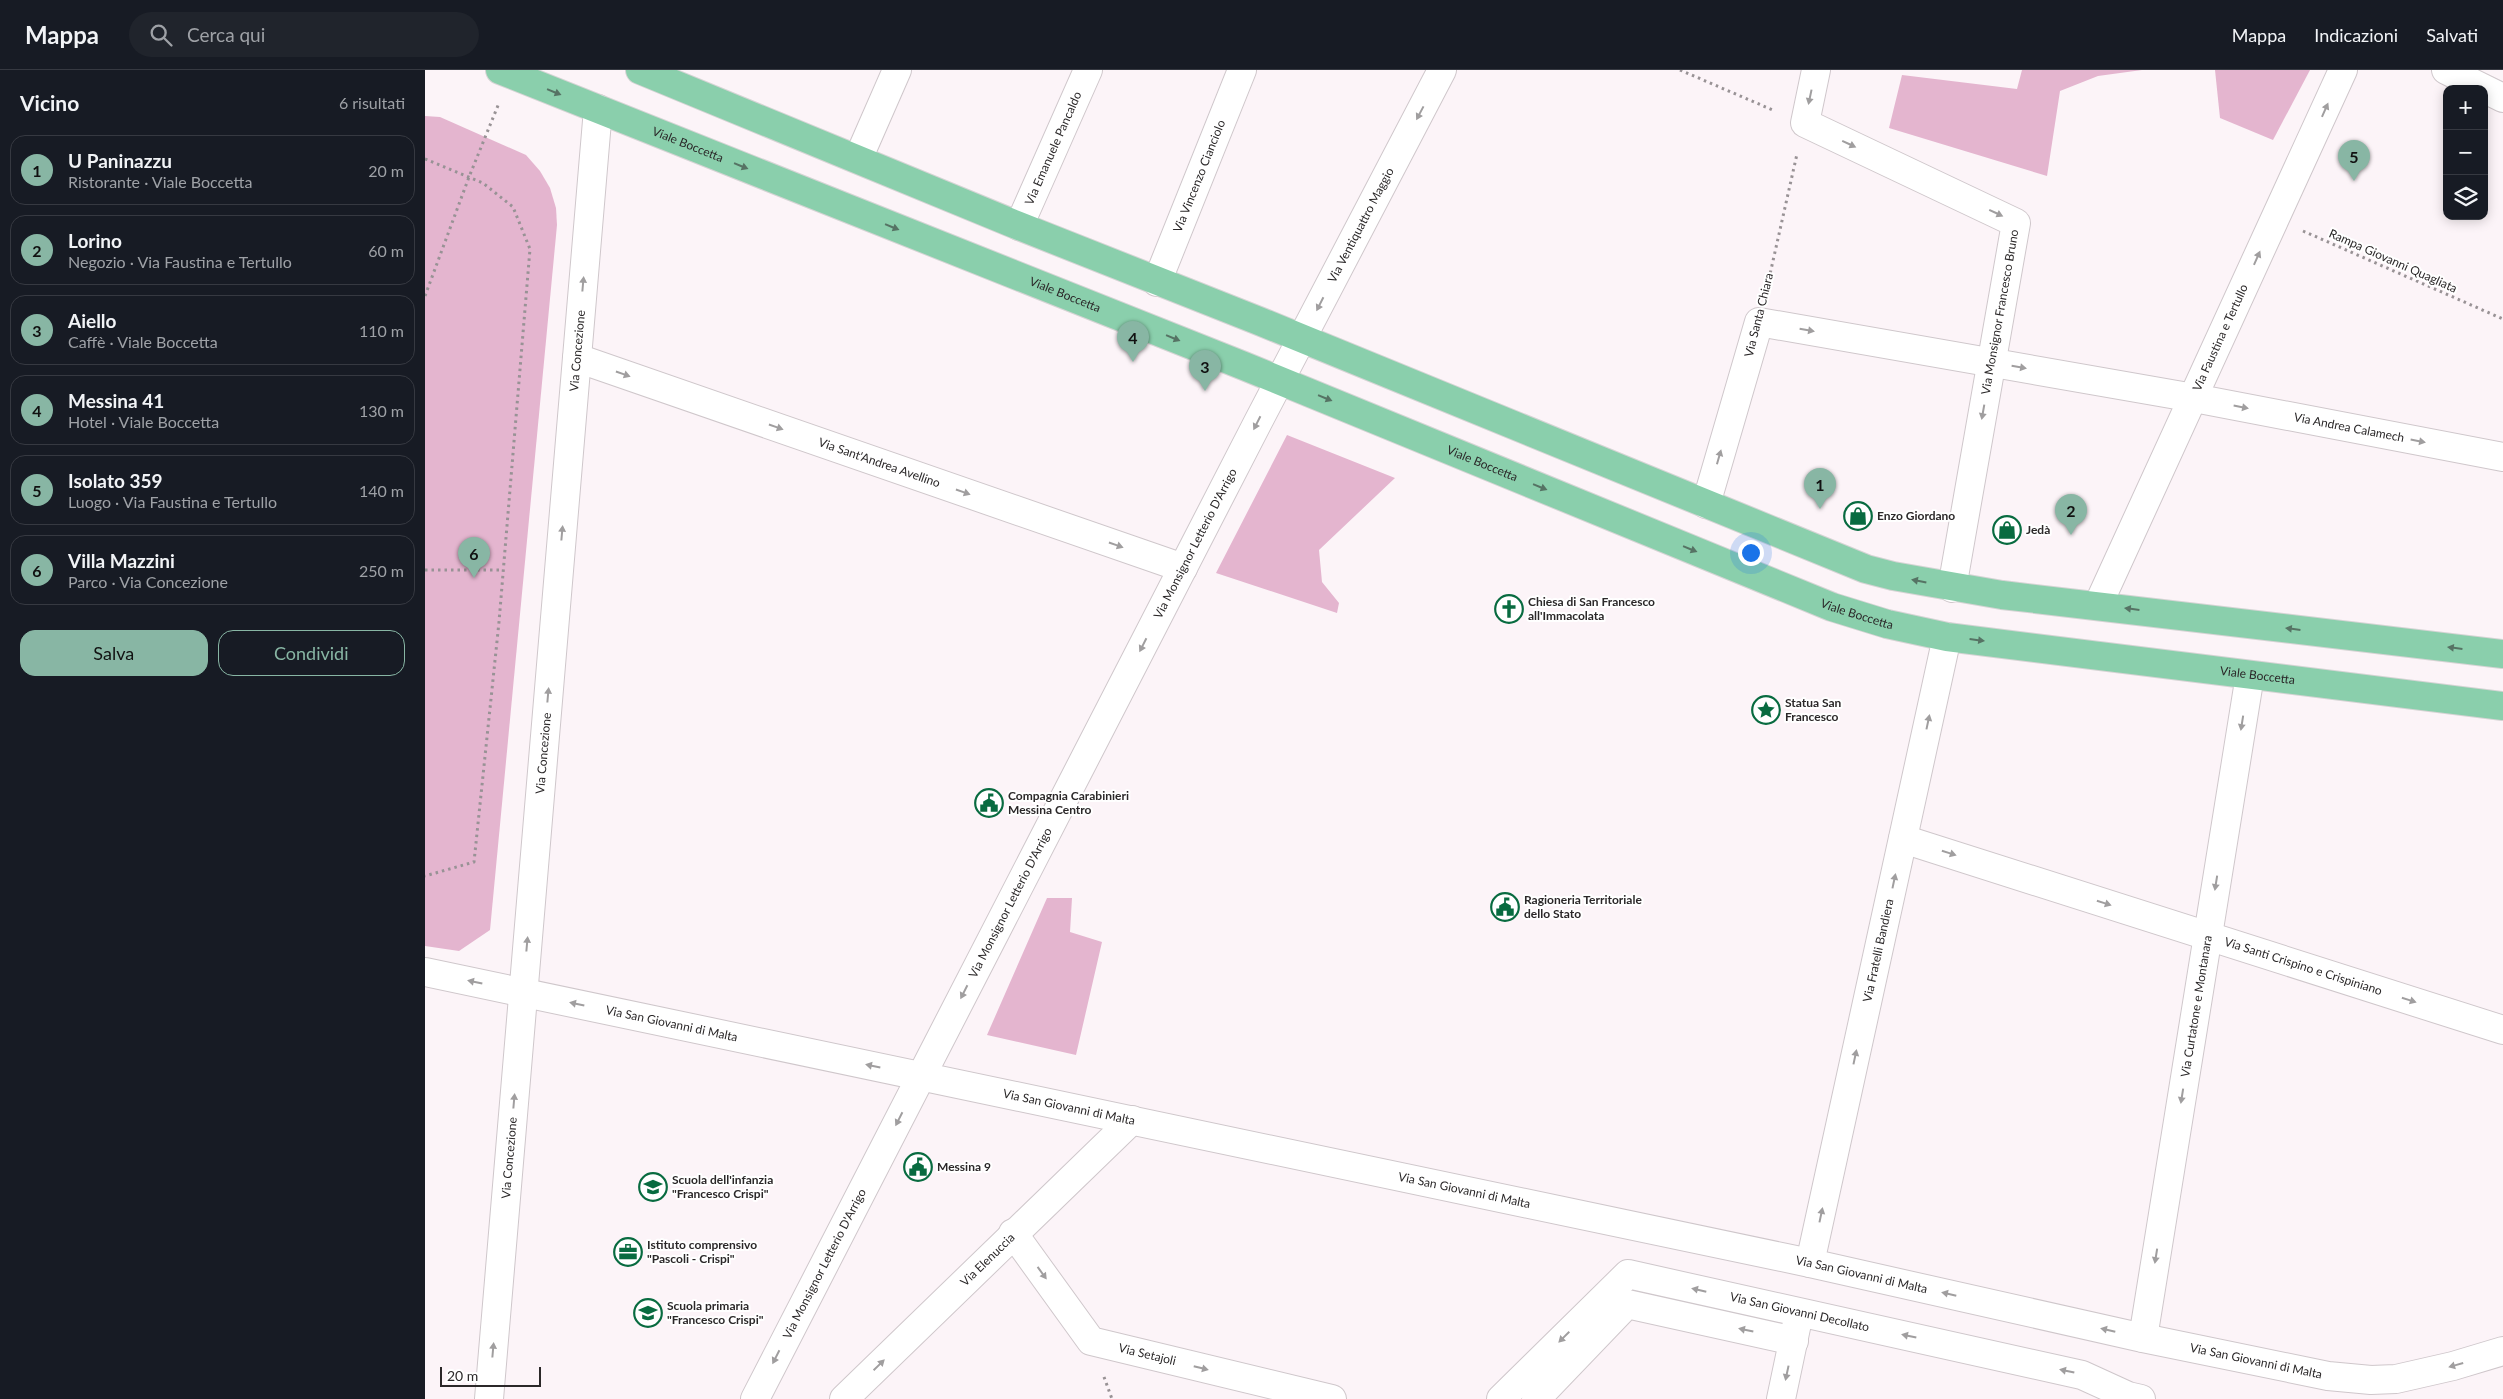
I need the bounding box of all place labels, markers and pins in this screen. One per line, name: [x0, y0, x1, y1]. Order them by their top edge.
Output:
pin: 5: [2338, 140, 2370, 181]
pin: 4: [1117, 321, 1149, 362]
pin: 3: [1189, 350, 1221, 391]
pin: 1: [1804, 468, 1836, 509]
pin: 2: [2055, 494, 2087, 535]
shop icon: Enzo Giordano: [1843, 501, 1873, 531]
place label: Enzo Giordano: [1877, 508, 1955, 523]
shop icon: Jedà: [1992, 515, 2022, 545]
place label: Jedà: [2026, 522, 2050, 537]
pin: 6: [458, 537, 490, 578]
church icon: Chiesa di San Francesco all'Immacolata: [1494, 594, 1524, 624]
place label: Chiesa di San Francesco all'Immacolata: [1528, 594, 1655, 623]
place icon: Statua San Francesco: [1751, 695, 1781, 725]
place label: Statua San Francesco: [1785, 695, 1842, 724]
public building icon: Compagnia Carabinieri Messina Centro: [974, 788, 1004, 818]
place label: Compagnia Carabinieri Messina Centro: [1008, 788, 1129, 817]
public building icon: Ragioneria Territoriale dello Stato: [1490, 892, 1520, 922]
place label: Ragioneria Territoriale dello Stato: [1524, 892, 1642, 921]
public building icon: Messina 9: [903, 1152, 933, 1182]
place label: Messina 9: [937, 1159, 991, 1174]
school or university icon: Scuola dell'infanzia "Francesco Crispi": [638, 1172, 668, 1202]
place label: Scuola dell'infanzia "Francesco Crispi": [672, 1172, 773, 1201]
office icon: Istituto comprensivo "Pascoli - Crispi": [613, 1237, 643, 1267]
place label: Istituto comprensivo "Pascoli - Crispi": [647, 1237, 757, 1266]
school or university icon: Scuola primaria "Francesco Crispi": [633, 1298, 663, 1328]
place label: Scuola primaria "Francesco Crispi": [667, 1298, 764, 1327]

